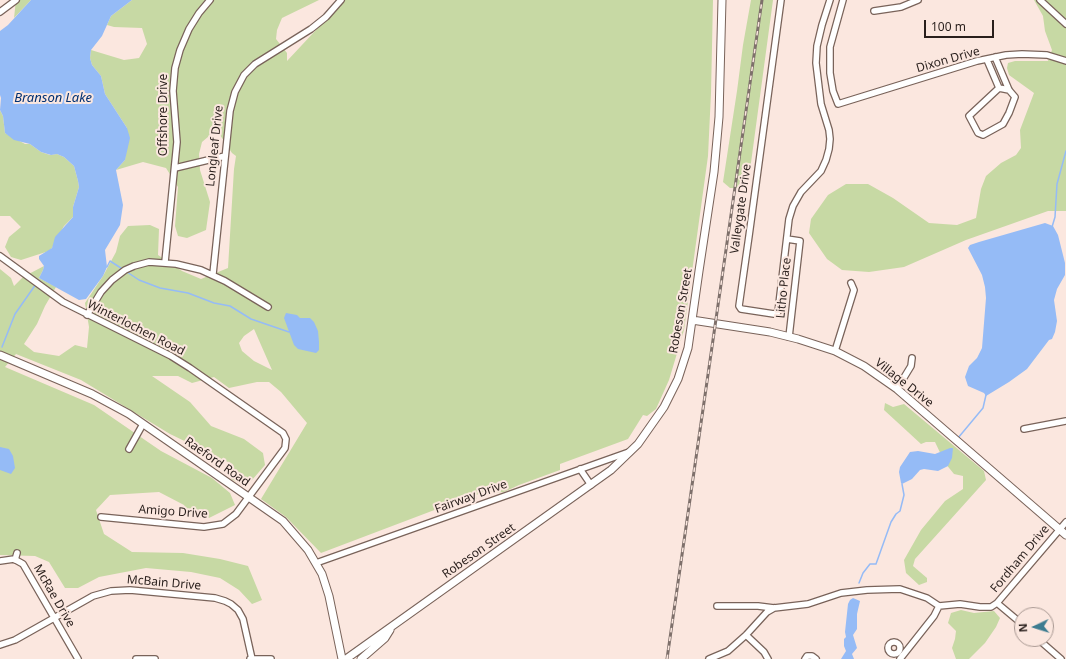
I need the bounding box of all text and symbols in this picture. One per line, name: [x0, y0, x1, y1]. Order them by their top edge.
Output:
scale bar: [926, 12, 996, 38]
text: 100 m: [931, 18, 966, 35]
street label: Dixon Drive: [915, 44, 981, 76]
street label: Offshore Drive: [157, 74, 171, 156]
water label: Branson Lake: [14, 90, 92, 106]
street label: Longleaf Drive: [204, 105, 226, 187]
street label: Valleygate Drive: [728, 163, 754, 255]
street label: Litho Place: [774, 257, 794, 319]
street label: Robeson Street: [666, 267, 696, 355]
street label: Winterlochen Road: [85, 297, 187, 359]
street label: Village Drive: [872, 356, 936, 410]
street label: Raeford Road: [182, 434, 252, 490]
street label: Fairway Drive: [433, 477, 509, 517]
street label: Amigo Drive: [138, 502, 208, 522]
street label: Robeson Street: [440, 520, 518, 582]
street label: Fordham Drive: [988, 522, 1052, 596]
street label: McRae Drive: [30, 562, 78, 630]
street label: McBain Drive: [126, 573, 202, 593]
north arrow: [1014, 607, 1054, 647]
text: N: [1015, 623, 1030, 633]

